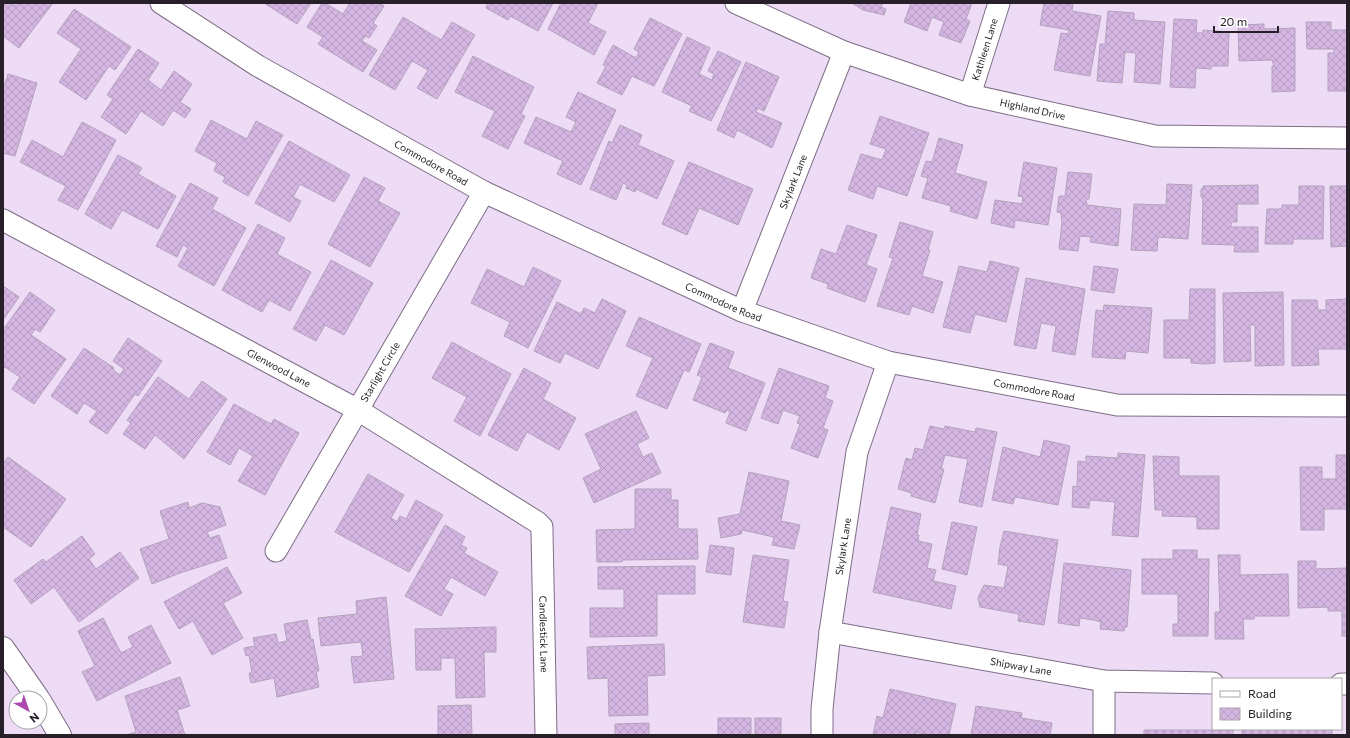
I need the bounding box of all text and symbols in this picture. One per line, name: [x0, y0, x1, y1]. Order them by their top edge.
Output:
scale bar: [1214, 8, 1278, 34]
text: 20 m: [1220, 14, 1247, 28]
street label: Kathleen Lane: [969, 17, 1000, 82]
street label: Highland Drive: [999, 96, 1067, 122]
street label: Commodore Road: [392, 137, 470, 188]
street label: Skylark Lane: [777, 153, 809, 211]
street label: Commodore Road: [683, 280, 764, 324]
street label: Starlight Circle: [358, 340, 402, 404]
street label: Glenwood Lane: [245, 346, 313, 390]
street label: Commodore Road: [993, 376, 1076, 403]
street label: Skylark Lane: [833, 517, 853, 576]
street label: Candlestick Lane: [537, 596, 551, 673]
street label: Shipway Lane: [989, 655, 1053, 678]
legend: [1212, 678, 1342, 730]
text: Road: [1248, 686, 1276, 700]
north arrow: [8, 690, 48, 730]
text: Building: [1248, 706, 1292, 720]
text: N: [27, 710, 42, 726]

